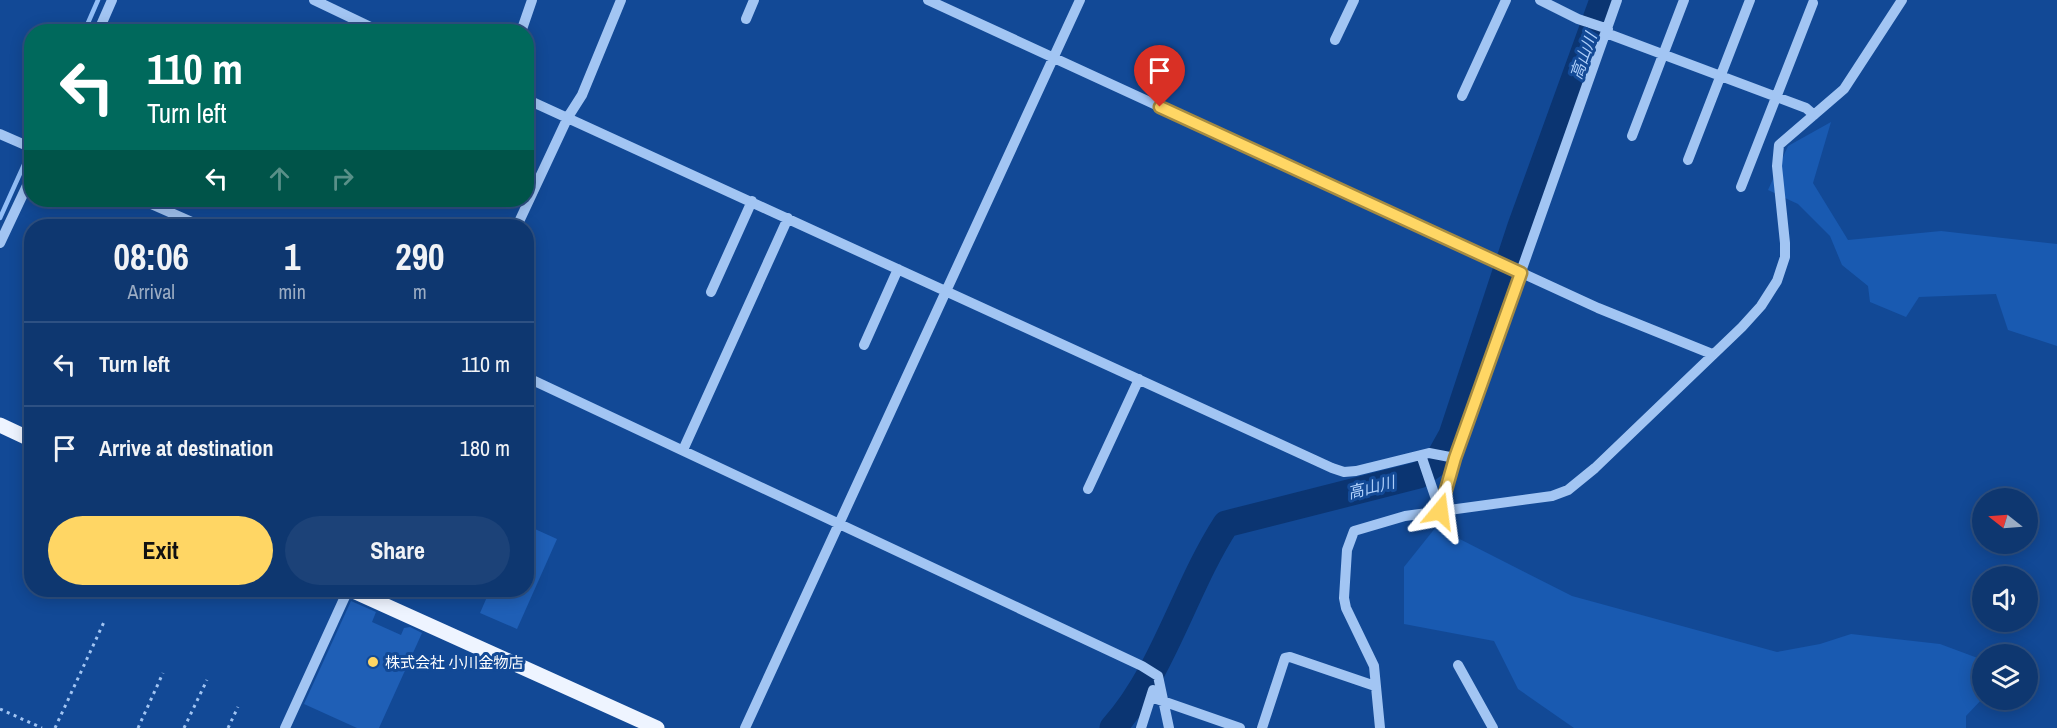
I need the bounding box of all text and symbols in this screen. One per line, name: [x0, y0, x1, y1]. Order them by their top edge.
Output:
water label: 高山川: [1564, 28, 1602, 82]
text: 110 m: [147, 41, 243, 97]
pin: [1134, 45, 1185, 107]
icon: left: [48, 48, 126, 126]
icon: arrive: [1143, 54, 1176, 87]
text: Turn left: [147, 95, 226, 131]
icon: left: [200, 162, 233, 195]
icon: ahead: [263, 162, 296, 195]
icon: right: [326, 162, 359, 195]
text: 08:06: [113, 233, 189, 281]
text: 1: [284, 233, 300, 281]
text: 290: [395, 233, 445, 281]
text: Arrival: [128, 278, 175, 305]
text: min: [278, 278, 306, 305]
text: m: [413, 278, 427, 305]
icon: left: [48, 348, 81, 381]
text: Turn left: [99, 349, 170, 379]
text: 110 m: [461, 349, 510, 379]
icon: arrive: [48, 432, 81, 465]
text: Arrive at destination: [99, 433, 273, 463]
text: 180 m: [460, 433, 510, 463]
water label: 高山川: [1345, 470, 1399, 503]
position arrow: [1408, 479, 1472, 543]
north arrow: [1972, 488, 2038, 554]
map controls: [1972, 488, 2038, 710]
button: Exit: [48, 516, 273, 585]
button: Share: [285, 516, 510, 585]
button: sound: [1972, 566, 2038, 632]
button: layers: [1972, 644, 2038, 710]
place label: 株式会社 小川金物店: [385, 652, 523, 673]
marker: 株式会社 小川金物店: [366, 655, 380, 669]

